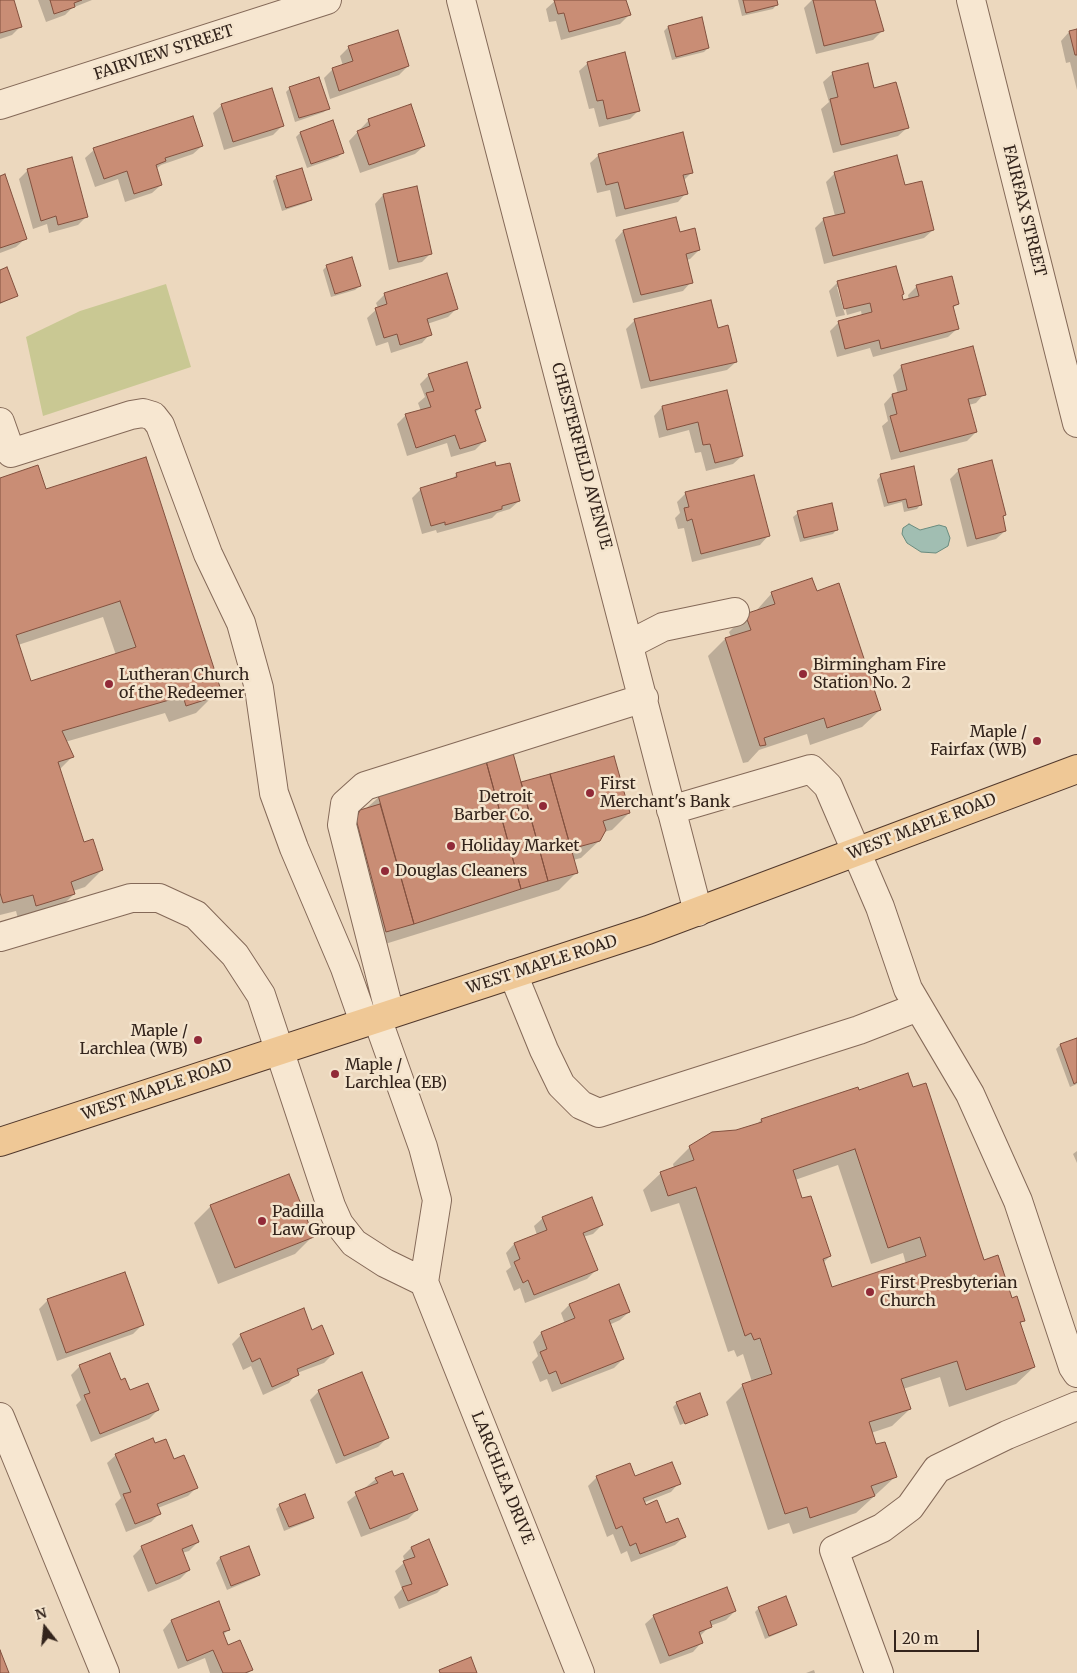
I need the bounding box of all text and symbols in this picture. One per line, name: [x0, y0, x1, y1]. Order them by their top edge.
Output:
street label: FAIRVIEW STREET: [92, 21, 236, 85]
street label: FAIRFAX STREET: [998, 143, 1050, 279]
street label: CHESTERFIELD AVENUE: [547, 361, 615, 551]
place label: Birmingham Fire Station No. 2: [813, 655, 946, 693]
place label: Lutheran Church of the Redeemer: [119, 665, 249, 703]
marker: Birmingham Fire Station No. 2: [797, 668, 809, 680]
marker: Lutheran Church of the Redeemer: [103, 678, 115, 690]
place label: Maple / Fairfax (WB): [930, 722, 1027, 760]
marker: Maple / Fairfax (WB): [1031, 735, 1043, 747]
place label: First Merchant's Bank: [600, 774, 730, 812]
place label: Detroit Barber Co.: [454, 787, 533, 825]
marker: First Merchant's Bank: [584, 787, 596, 799]
street label: WEST MAPLE ROAD: [845, 790, 999, 864]
marker: Detroit Barber Co.: [537, 800, 549, 812]
place label: Holiday Market: [461, 836, 580, 856]
marker: Holiday Market: [445, 840, 457, 852]
place label: Douglas Cleaners: [395, 861, 527, 881]
marker: Douglas Cleaners: [379, 865, 391, 877]
street label: WEST MAPLE ROAD: [464, 932, 620, 998]
place label: Maple / Larchlea (WB): [80, 1021, 188, 1059]
marker: Maple / Larchlea (WB): [192, 1034, 204, 1046]
street label: WEST MAPLE ROAD: [79, 1055, 235, 1125]
place label: Maple / Larchlea (EB): [345, 1055, 447, 1093]
marker: Maple / Larchlea (EB): [329, 1068, 341, 1080]
place label: Padilla Law Group: [272, 1202, 355, 1240]
marker: Padilla Law Group: [256, 1215, 268, 1227]
place label: First Presbyterian Church: [880, 1273, 1018, 1311]
marker: First Presbyterian Church: [864, 1286, 876, 1298]
street label: LARCHLEA DRIVE: [467, 1409, 537, 1547]
north arrow: [20, 1603, 70, 1653]
text: N: [33, 1603, 49, 1624]
scale bar: [897, 1620, 982, 1652]
text: 20 m: [902, 1629, 939, 1648]

